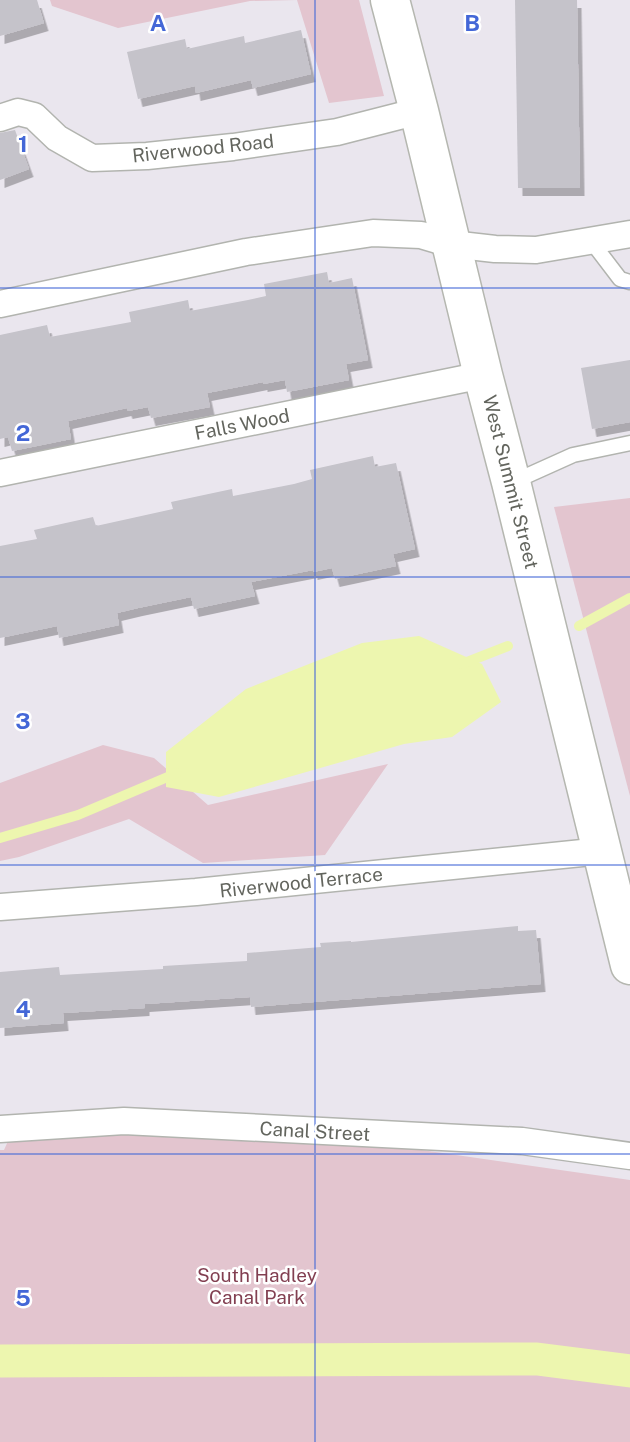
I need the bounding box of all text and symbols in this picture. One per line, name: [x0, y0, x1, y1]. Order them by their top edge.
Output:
text: A: [150, 9, 167, 36]
text: B: [464, 9, 480, 36]
text: 1: [18, 130, 28, 157]
street label: Riverwood Road: [131, 130, 275, 166]
street label: West Summit Street: [479, 393, 543, 571]
street label: Falls Wood: [193, 404, 291, 444]
text: 2: [16, 419, 30, 446]
text: 3: [15, 707, 31, 734]
street label: Riverwood Terrace: [218, 862, 384, 902]
text: 4: [15, 995, 31, 1022]
street label: Canal Street: [259, 1117, 371, 1145]
park label: South Hadley Canal Park: [197, 1264, 317, 1308]
text: 5: [15, 1284, 31, 1311]

